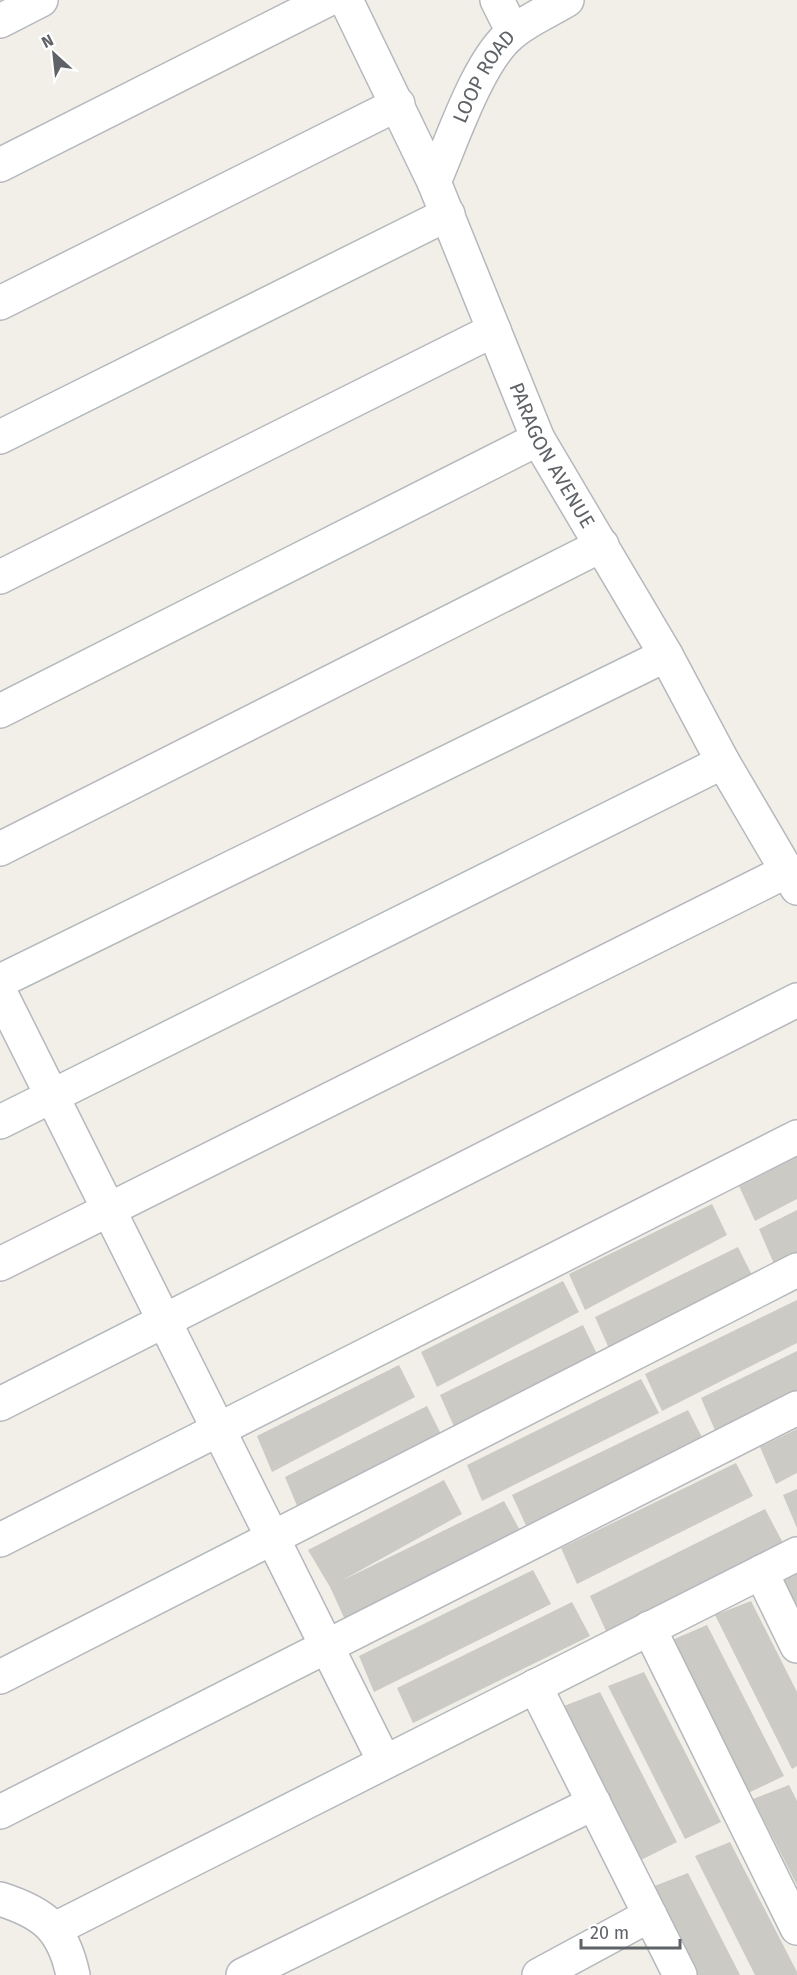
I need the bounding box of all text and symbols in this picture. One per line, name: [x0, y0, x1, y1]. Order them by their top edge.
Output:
north arrow: [24, 24, 84, 84]
street label: LOOP ROAD: [448, 25, 520, 126]
text: N: [38, 30, 56, 52]
street label: PARAGON AVENUE: [504, 379, 600, 532]
scale bar: [581, 1912, 680, 1950]
text: 20 m: [590, 1922, 629, 1944]

